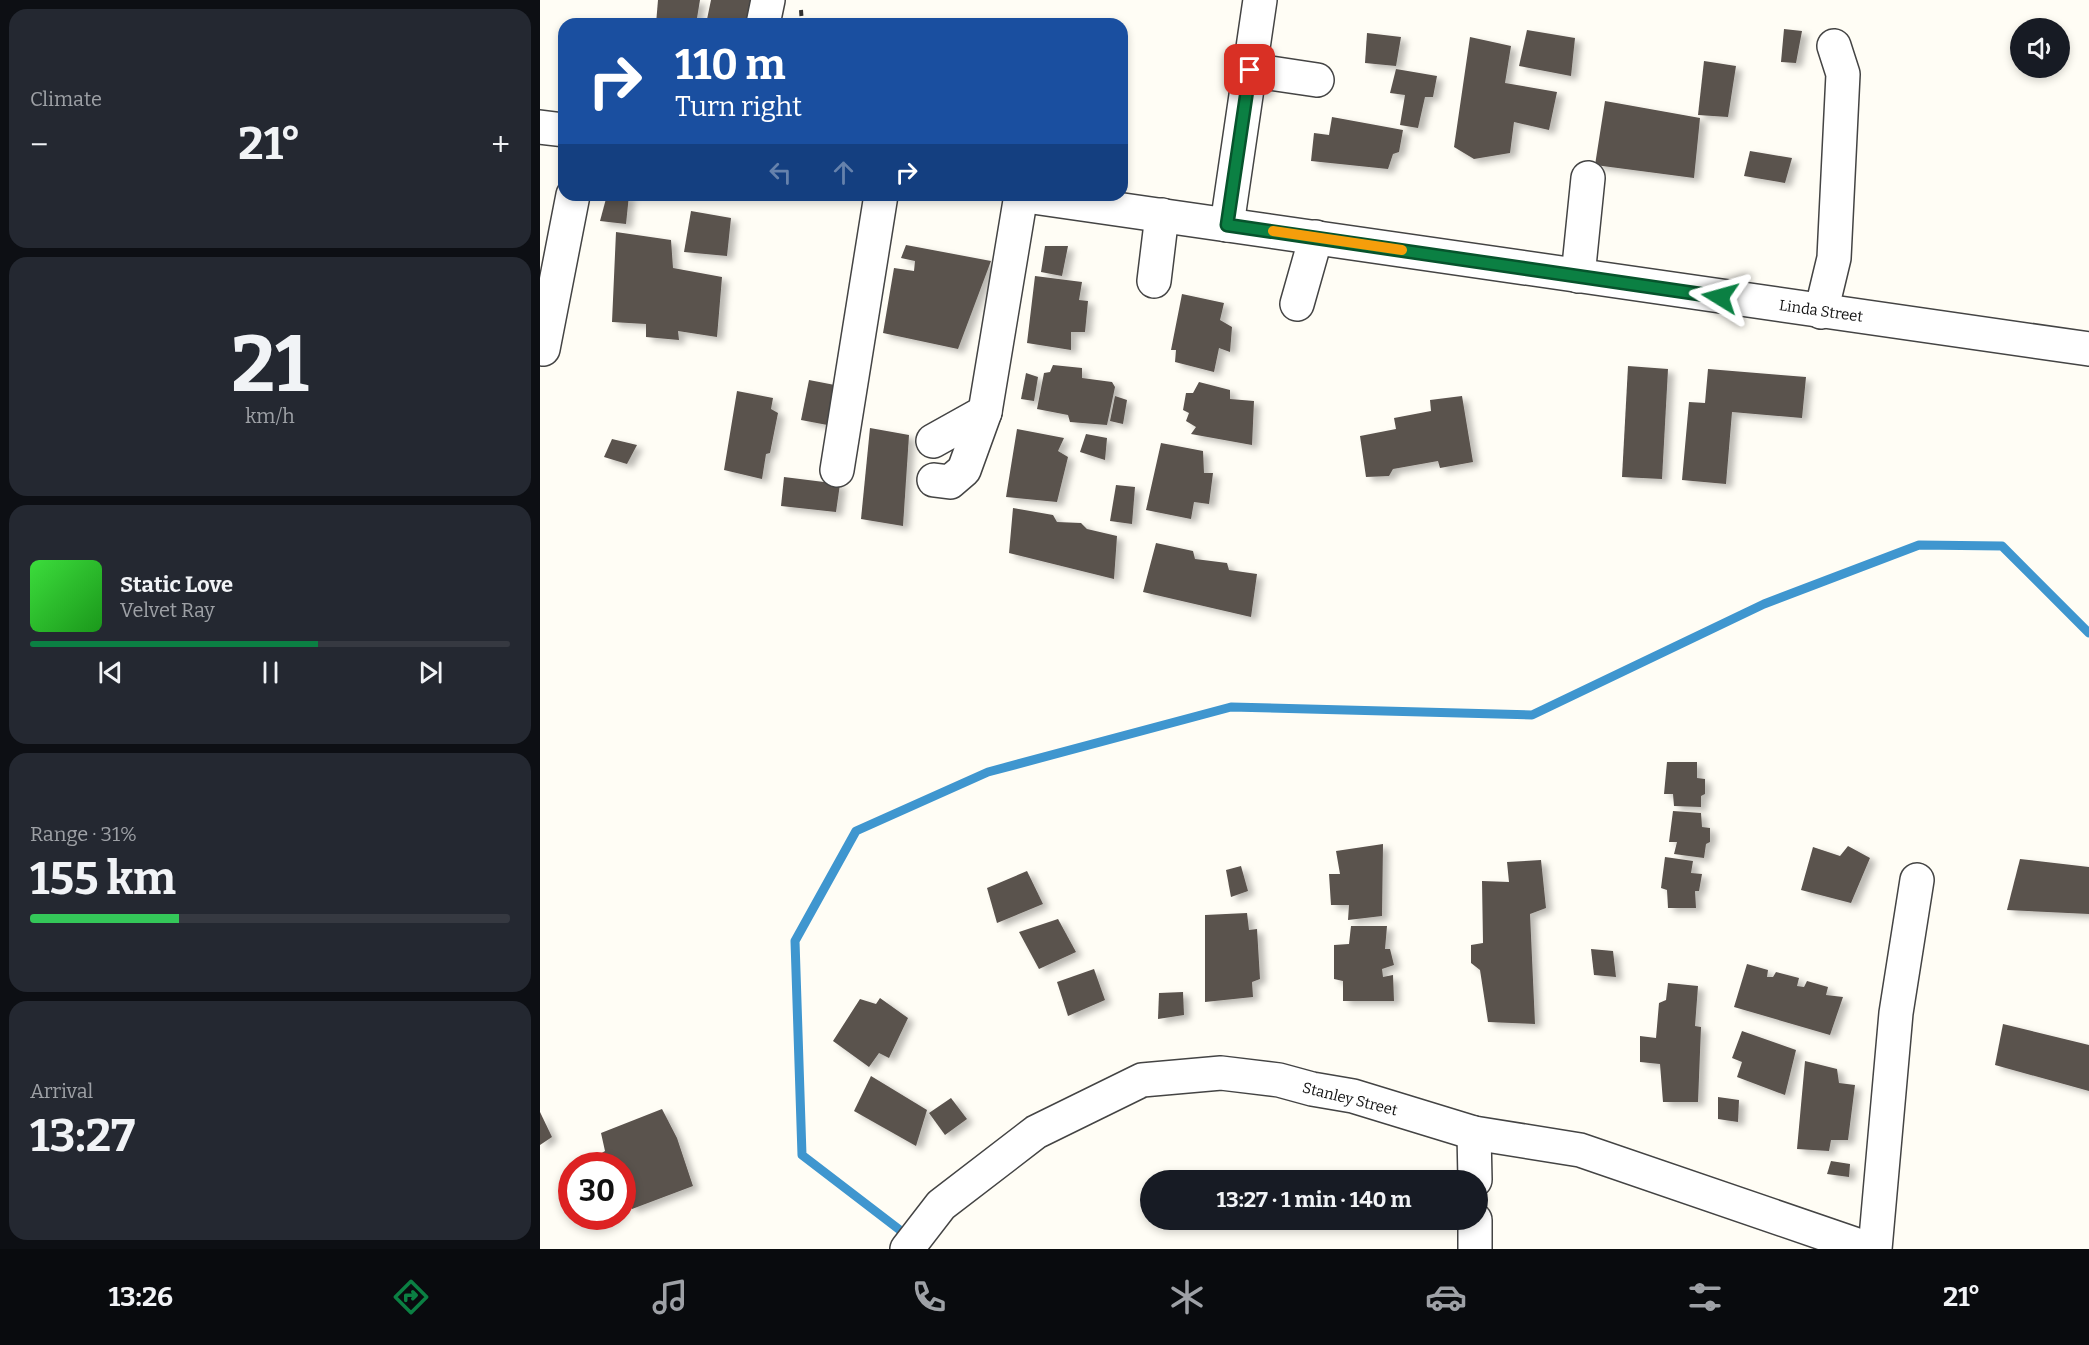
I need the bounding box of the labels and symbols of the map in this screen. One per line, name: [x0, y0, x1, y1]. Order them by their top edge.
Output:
pin: [1224, 44, 1275, 95]
position arrow: [1688, 265, 1752, 329]
street label: Linda Street: [1778, 296, 1865, 326]
street label: Stanley Street: [1301, 1079, 1400, 1120]
speed limit sign: 30: [558, 1152, 636, 1230]

